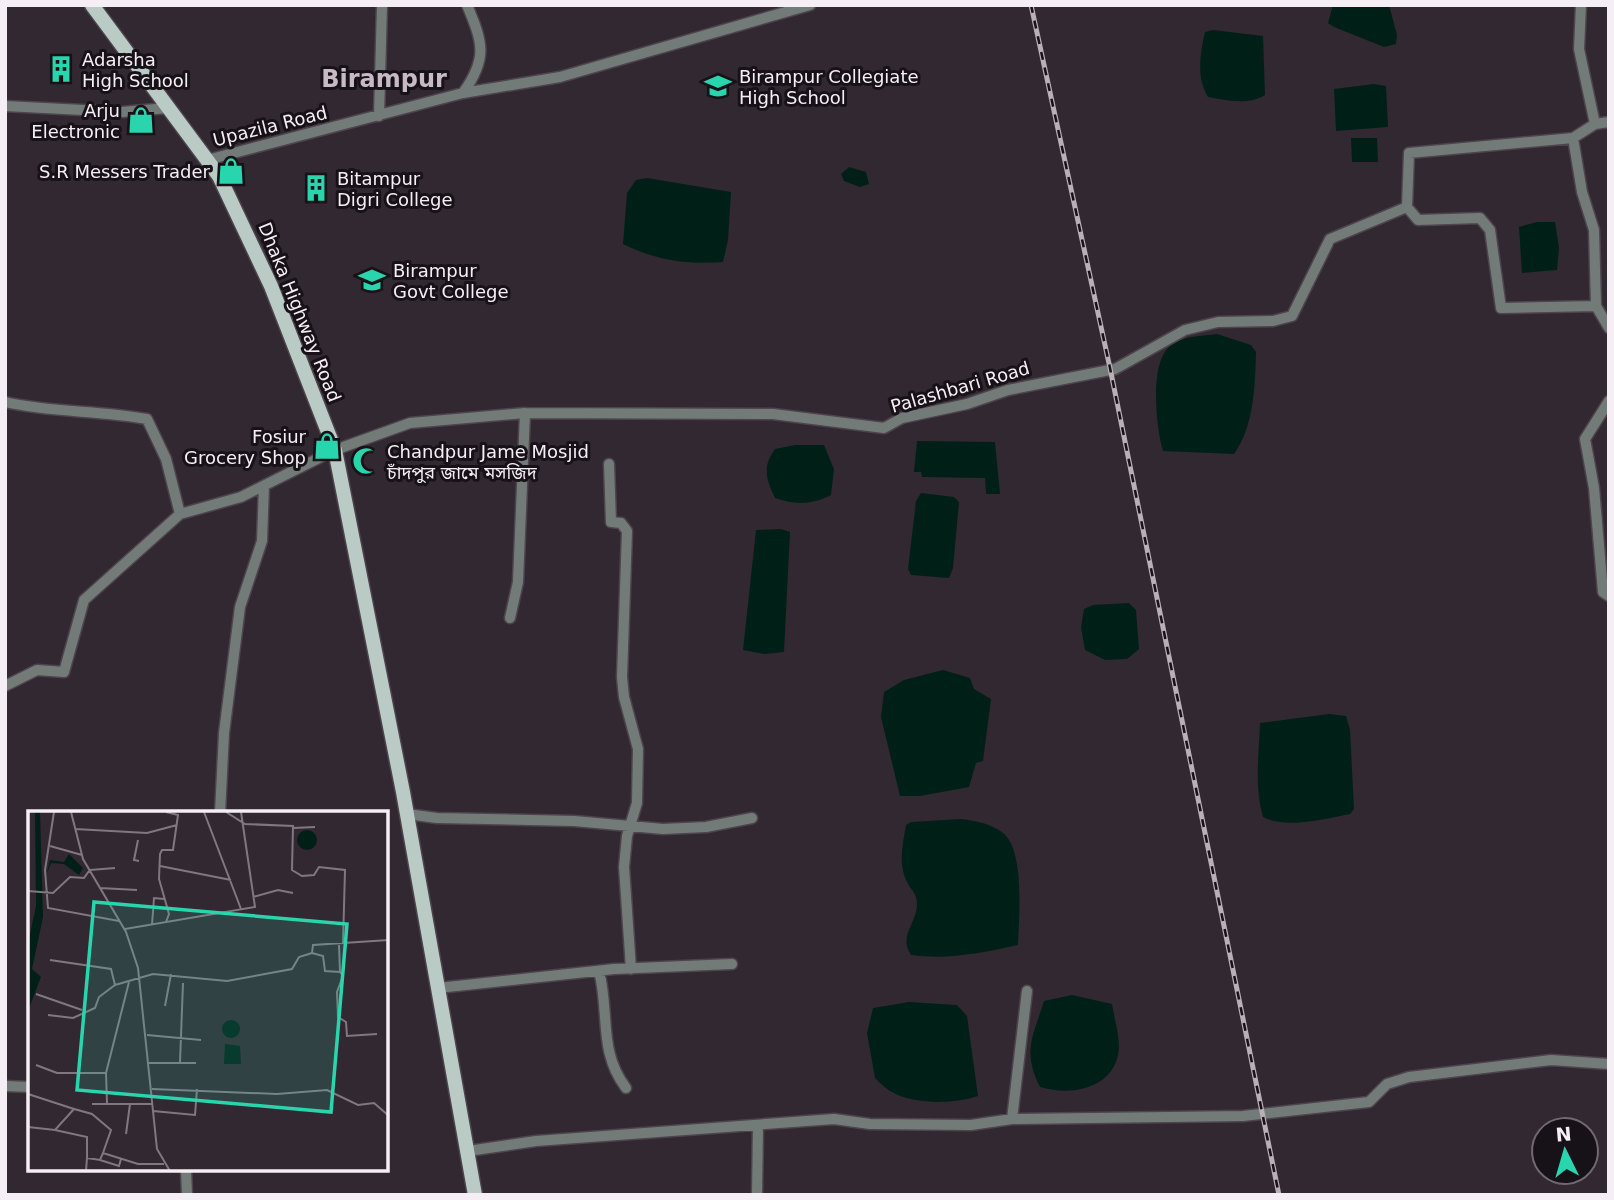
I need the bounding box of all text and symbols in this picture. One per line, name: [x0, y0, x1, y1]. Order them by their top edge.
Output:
place label: Adarsha High School: [82, 49, 189, 91]
building icon: Adarsha High School: [46, 54, 76, 84]
district label: Birampur: [321, 65, 447, 93]
place label: Birampur Collegiate High School: [739, 66, 919, 108]
school or university icon: Birampur Collegiate High School: [703, 71, 733, 101]
place label: Arju Electronic: [31, 100, 120, 142]
street label: Upazila Road: [211, 102, 329, 150]
shop icon: Arju Electronic: [126, 105, 156, 135]
shop icon: S.R Messers Trader: [216, 156, 246, 186]
place label: S.R Messers Trader: [39, 161, 211, 182]
place label: Bitampur Digri College: [337, 168, 453, 210]
building icon: Bitampur Digri College: [301, 173, 331, 203]
street label: Dhaka Highway Road: [254, 219, 346, 405]
place label: Birampur Govt College: [393, 260, 509, 302]
school or university icon: Birampur Govt College: [357, 265, 387, 295]
street label: Palashbari Road: [888, 357, 1032, 417]
place label: Fosiur Grocery Shop: [184, 426, 307, 468]
shop icon: Fosiur Grocery Shop: [312, 431, 342, 461]
place label: Chandpur Jame Mosjid চাঁদপুর জামে মসজিদ: [386, 441, 589, 484]
mosque icon: Chandpur Jame Mosjid চাঁদপুর জামে মসজিদ: [351, 446, 381, 476]
inset map: [28, 811, 388, 1172]
north arrow: [1530, 1116, 1600, 1186]
text: N: [1555, 1122, 1572, 1146]

